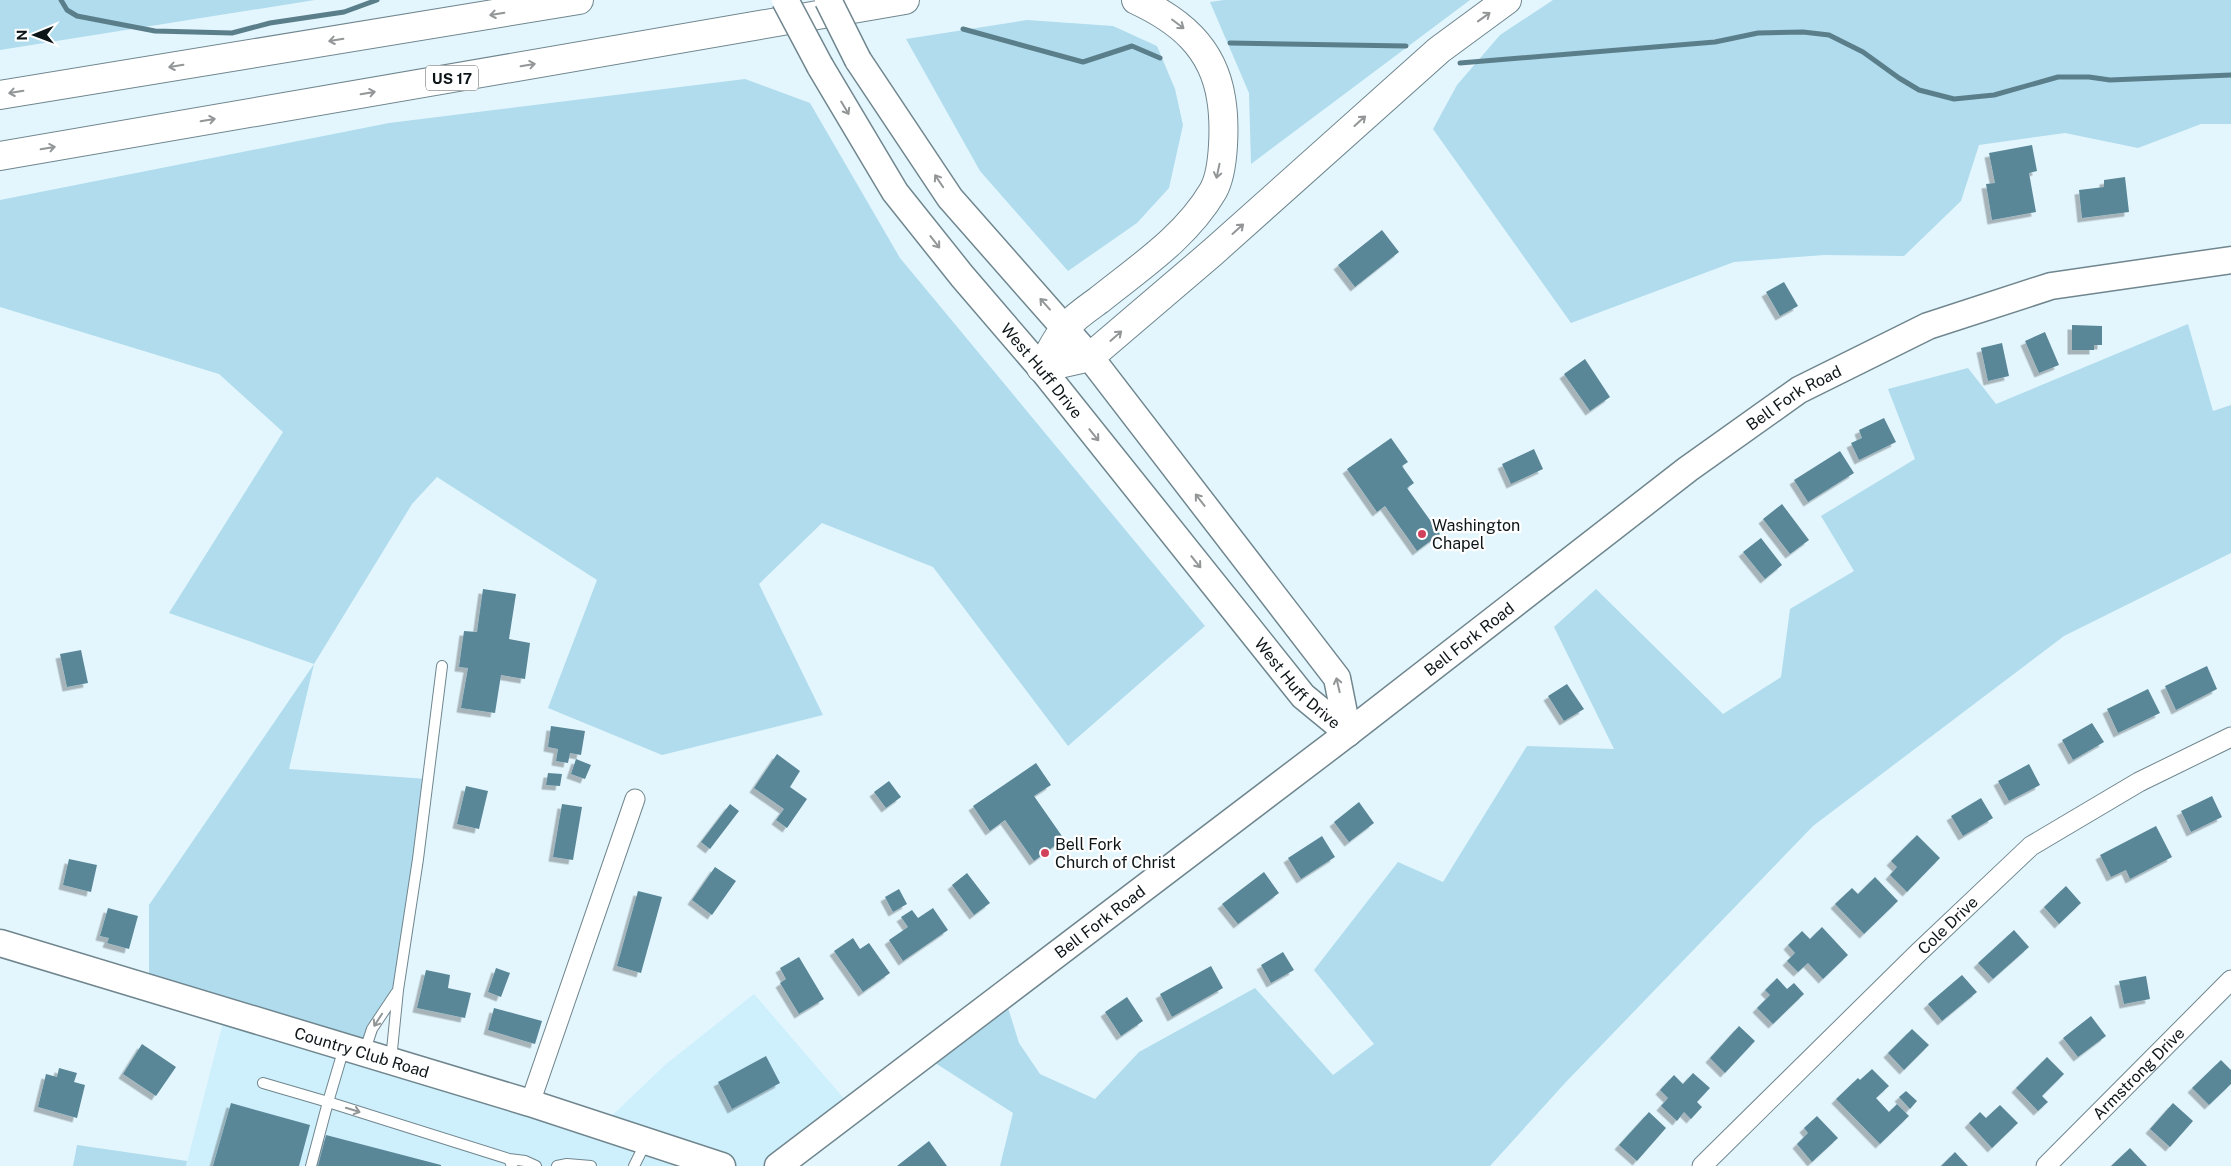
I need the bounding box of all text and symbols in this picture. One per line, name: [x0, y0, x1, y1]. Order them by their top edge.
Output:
one-way arrow: [489, 9, 505, 19]
north arrow: [10, 10, 60, 60]
one-way arrow: [1477, 12, 1491, 22]
one-way arrow: [1171, 19, 1185, 29]
text: N: [14, 30, 30, 41]
one-way arrow: [329, 35, 345, 45]
one-way arrow: [520, 59, 536, 69]
one-way arrow: [168, 62, 184, 72]
road number: US 17: [426, 66, 478, 90]
one-way arrow: [360, 87, 376, 97]
one-way arrow: [8, 88, 24, 98]
one-way arrow: [840, 100, 850, 115]
one-way arrow: [200, 115, 216, 125]
one-way arrow: [1353, 115, 1366, 127]
one-way arrow: [40, 142, 56, 152]
one-way arrow: [1213, 163, 1222, 179]
one-way arrow: [934, 174, 944, 188]
one-way arrow: [1232, 223, 1245, 235]
one-way arrow: [929, 236, 940, 249]
one-way arrow: [1039, 297, 1051, 310]
street label: West Huff Drive: [997, 319, 1087, 422]
one-way arrow: [1109, 330, 1122, 341]
street label: Bell Fork Road: [1742, 361, 1844, 434]
one-way arrow: [1089, 428, 1100, 441]
one-way arrow: [1195, 493, 1205, 507]
place label: Washington Chapel: [1432, 516, 1520, 553]
marker: Washington Chapel: [1416, 528, 1428, 540]
one-way arrow: [1190, 555, 1201, 568]
street label: Bell Fork Road: [1420, 598, 1518, 680]
street label: West Huff Drive: [1251, 634, 1344, 732]
one-way arrow: [1333, 678, 1342, 694]
place label: Bell Fork Church of Christ: [1055, 835, 1176, 872]
marker: Bell Fork Church of Christ: [1039, 847, 1051, 859]
street label: Bell Fork Road: [1051, 881, 1149, 962]
street label: Cole Drive: [1913, 892, 1982, 958]
one-way arrow: [373, 1013, 383, 1027]
street label: Country Club Road: [292, 1023, 432, 1082]
street label: Armstrong Drive: [2089, 1023, 2188, 1123]
one-way arrow: [345, 1106, 361, 1116]

